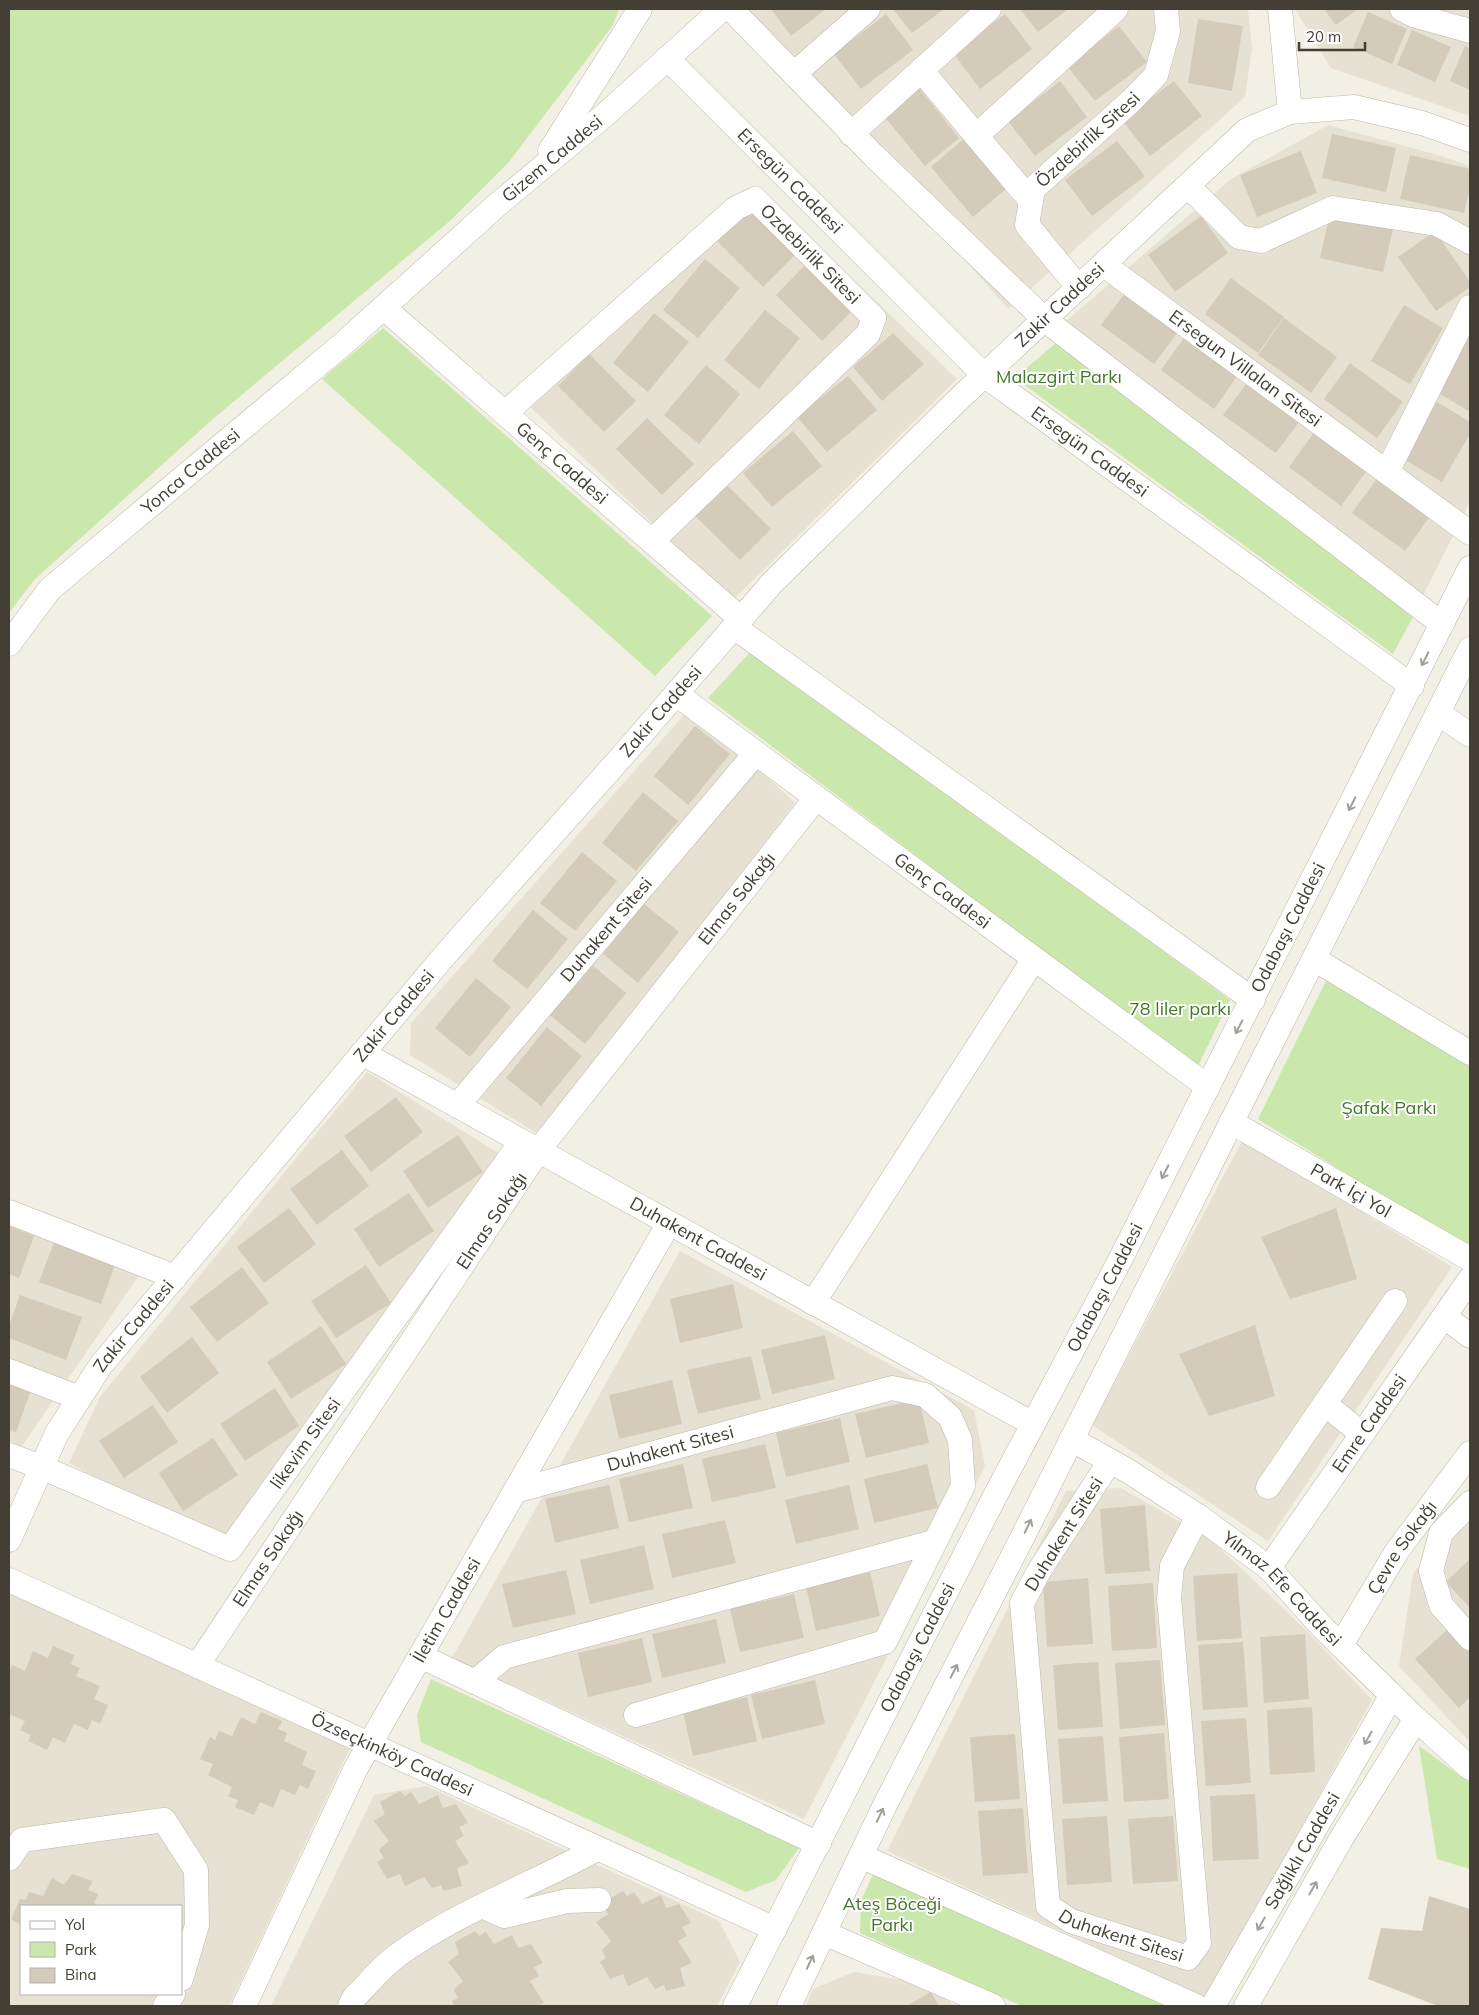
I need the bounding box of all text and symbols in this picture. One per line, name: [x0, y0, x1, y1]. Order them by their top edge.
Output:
scale bar: [1299, 20, 1365, 52]
text: 20 m: [1306, 27, 1341, 46]
street label: Özdebirlik Sitesi: [1031, 87, 1145, 192]
street label: Gizem Caddesi: [497, 110, 607, 207]
street label: Ersegün Caddesi: [733, 123, 848, 238]
street label: Ozdebirlik Sitesi: [756, 199, 866, 309]
street label: Zakir Caddesi: [1010, 257, 1109, 352]
street label: Ersegun Villalan Sitesi: [1165, 304, 1326, 432]
park label: Malazgirt Parkı: [996, 365, 1122, 388]
street label: Ersegün Caddesi: [1027, 401, 1153, 502]
street label: Genç Caddesi: [511, 416, 613, 509]
street label: Yonca Caddesi: [135, 423, 245, 520]
one-way arrow: [1420, 651, 1429, 666]
street label: Zakir Caddesi: [615, 661, 706, 762]
one-way arrow: [1347, 796, 1356, 811]
street label: Elmas Sokağı: [693, 847, 780, 949]
street label: Genç Caddesi: [890, 847, 995, 934]
street label: Odabaşı Caddesi: [1245, 859, 1330, 996]
street label: Duhakent Sitesi: [555, 872, 657, 987]
street label: Zakir Caddesi: [348, 965, 439, 1066]
park label: 78 liler parkı: [1129, 997, 1231, 1020]
one-way arrow: [1234, 1019, 1243, 1034]
park label: Şafak Parkı: [1342, 1096, 1436, 1119]
street label: Park İçi Yol: [1307, 1158, 1395, 1222]
one-way arrow: [1160, 1164, 1169, 1179]
street label: Elmas Sokağı: [451, 1168, 532, 1273]
street label: Duhakent Caddesi: [626, 1191, 771, 1285]
street label: Odabaşı Caddesi: [1061, 1219, 1148, 1356]
street label: Zakir Caddesi: [88, 1275, 179, 1376]
street label: Emre Caddesi: [1327, 1370, 1411, 1477]
street label: likevim Sitesi: [265, 1393, 345, 1493]
street label: Duhakent Sitesi: [604, 1420, 736, 1476]
street label: Duhakent Sitesi: [1019, 1472, 1108, 1595]
street label: Çevre Sokağı: [1362, 1496, 1442, 1598]
street label: Elmas Sokağı: [227, 1505, 308, 1611]
one-way arrow: [1024, 1519, 1033, 1534]
street label: Yılmaz Efe Caddesi: [1217, 1525, 1347, 1651]
street label: İletim Caddesi: [407, 1553, 485, 1667]
street label: Odabaşı Caddesi: [875, 1579, 960, 1716]
one-way arrow: [949, 1663, 959, 1678]
street label: Özseçkinköy Caddesi: [307, 1707, 477, 1801]
one-way arrow: [1362, 1730, 1372, 1744]
street label: Sağlıklı Caddesi: [1259, 1788, 1345, 1913]
one-way arrow: [876, 1808, 885, 1823]
one-way arrow: [1308, 1880, 1318, 1895]
park label: Ateş Böceği Parkı: [843, 1892, 941, 1936]
street label: Duhakent Sitesi: [1054, 1904, 1187, 1967]
legend: [20, 1905, 182, 1995]
text: Yol: [64, 1915, 85, 1934]
one-way arrow: [1255, 1916, 1265, 1930]
text: Park: [65, 1940, 97, 1959]
one-way arrow: [806, 1955, 815, 1970]
text: Bina: [65, 1965, 97, 1984]

